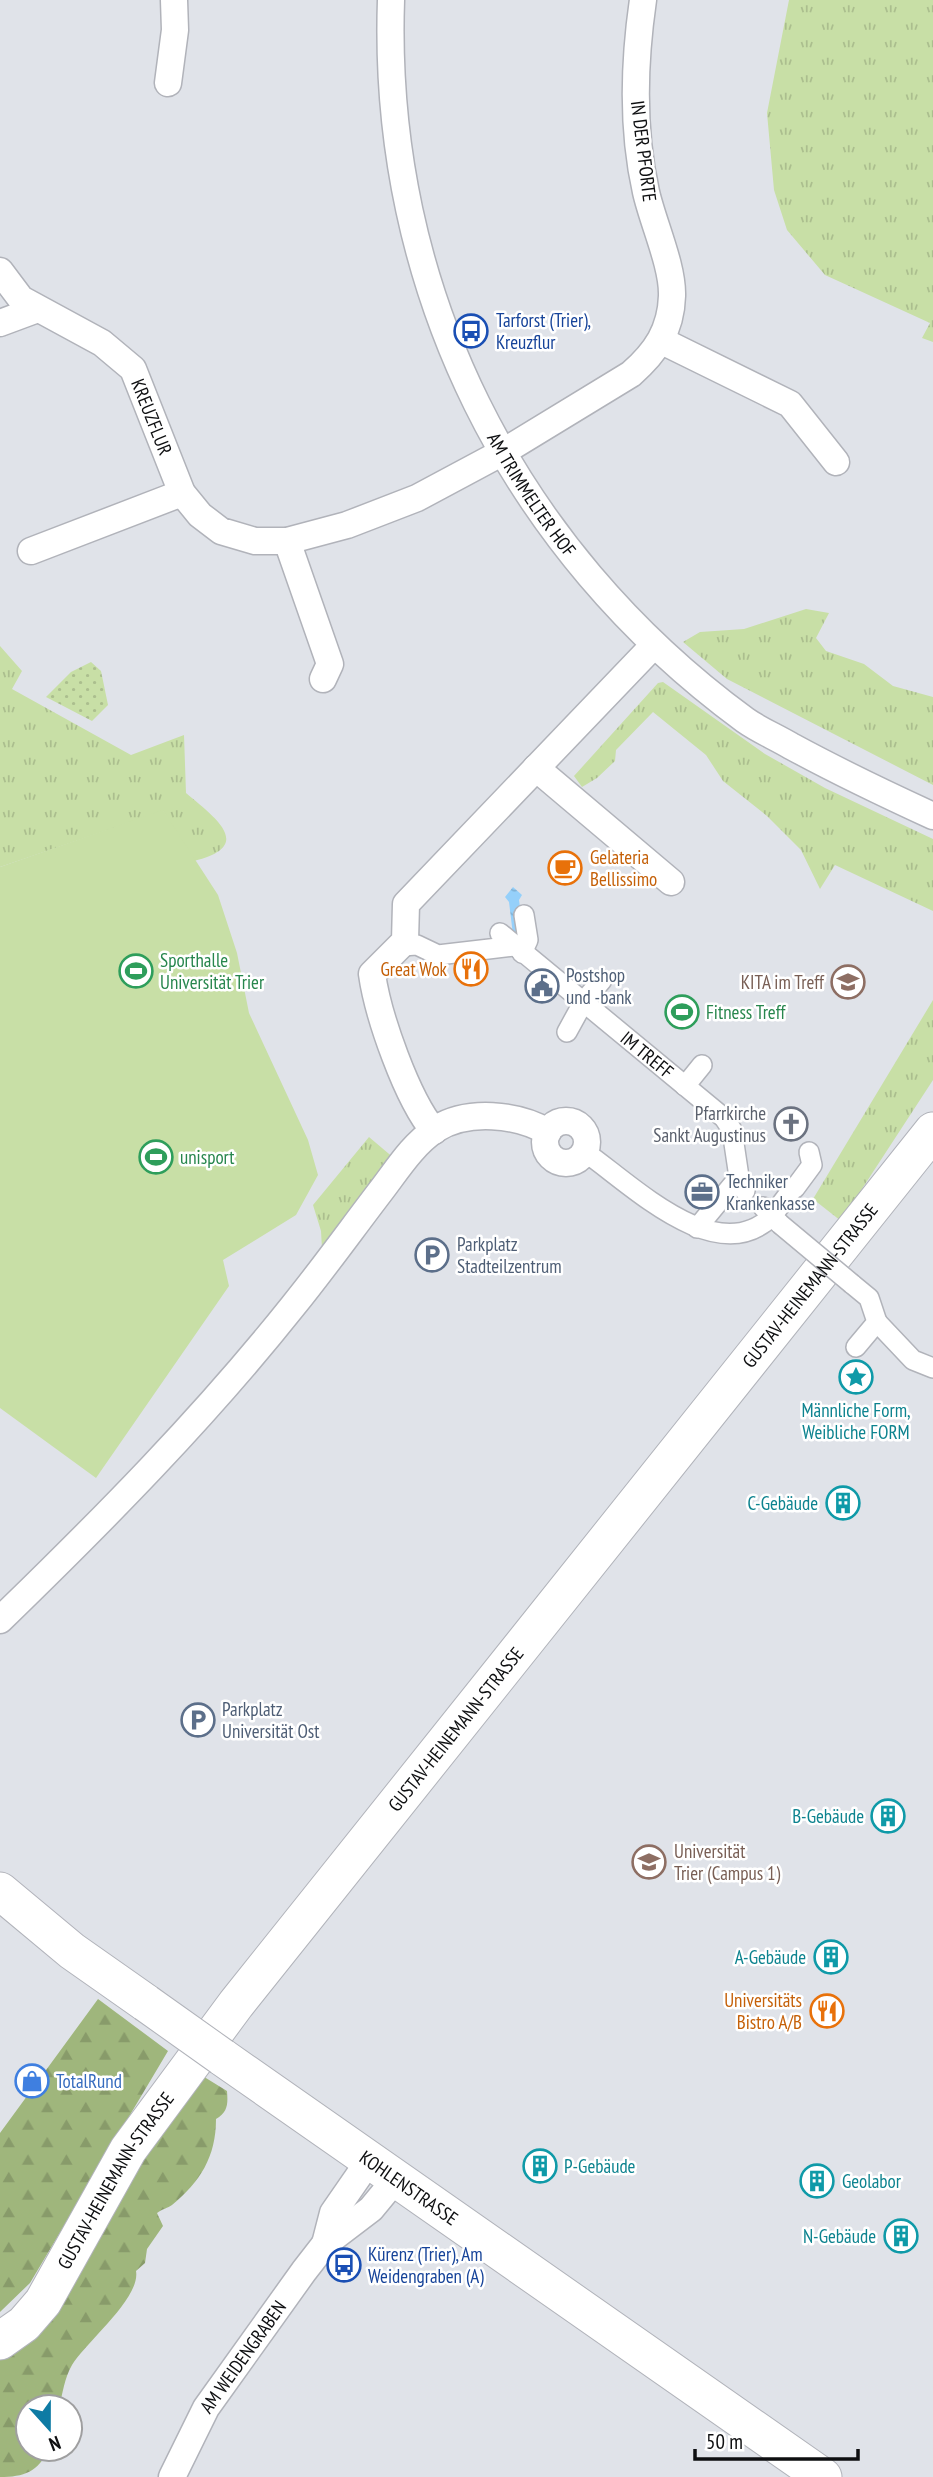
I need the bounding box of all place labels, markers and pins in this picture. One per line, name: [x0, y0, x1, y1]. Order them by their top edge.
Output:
place label: Tarforst (Trier), Kreuzflur: [496, 308, 591, 354]
bus stop icon: Tarforst (Trier), Kreuzflur: [452, 312, 490, 350]
place label: Gelateria Bellissimo: [590, 845, 657, 891]
cafe icon: Gelateria Bellissimo: [546, 849, 584, 887]
place label: Sporthalle Universität Trier: [160, 948, 265, 994]
restaurant icon: Great Wok: [452, 950, 490, 988]
sports icon: Sporthalle Universität Trier: [117, 952, 155, 990]
place label: Great Wok: [380, 957, 448, 981]
place label: Postshop und -bank: [566, 963, 632, 1009]
school or university icon: KITA im Treff: [829, 963, 867, 1001]
public building icon: Postshop und -bank: [523, 967, 561, 1005]
place label: KITA im Treff: [741, 970, 825, 994]
sports icon: Fitness Treff: [663, 993, 701, 1031]
place label: Fitness Treff: [706, 1000, 787, 1024]
place label: Pfarrkirche Sankt Augustinus: [653, 1101, 766, 1147]
church icon: Pfarrkirche Sankt Augustinus: [772, 1105, 810, 1143]
sports icon: unisport: [137, 1138, 175, 1176]
place label: unisport: [180, 1145, 235, 1169]
place label: Techniker Krankenkasse: [726, 1169, 815, 1215]
office icon: Techniker Krankenkasse: [683, 1173, 721, 1211]
place label: Parkplatz Stadteilzentrum: [457, 1232, 562, 1278]
parking icon: Parkplatz Stadteilzentrum: [413, 1236, 451, 1274]
place icon: Männliche Form, Weibliche FORM: [837, 1358, 875, 1396]
place label: Männliche Form, Weibliche FORM: [801, 1398, 911, 1444]
building icon: C-Gebäude: [824, 1484, 862, 1522]
place label: C-Gebäude: [748, 1491, 818, 1515]
place label: Parkplatz Universität Ost: [222, 1697, 320, 1743]
parking icon: Parkplatz Universität Ost: [179, 1701, 217, 1739]
building icon: B-Gebäude: [869, 1797, 907, 1835]
place label: B-Gebäude: [792, 1804, 864, 1828]
place label: Universität Trier (Campus 1): [674, 1839, 781, 1885]
school or university icon: Universität Trier (Campus 1): [630, 1843, 668, 1881]
building icon: A-Gebäude: [812, 1938, 850, 1976]
place label: A-Gebäude: [735, 1945, 806, 1969]
place label: Universitäts Bistro A/B: [724, 1988, 802, 2034]
restaurant icon: Universitäts Bistro A/B: [808, 1992, 846, 2030]
shop icon: TotalRund: [13, 2062, 51, 2100]
place label: TotalRund: [56, 2069, 122, 2093]
building icon: P-Gebäude: [521, 2147, 559, 2185]
place label: P-Gebäude: [564, 2154, 636, 2178]
building icon: Geolabor: [798, 2162, 836, 2200]
place label: Geolabor: [842, 2169, 902, 2193]
building icon: N-Gebäude: [882, 2217, 920, 2255]
place label: N-Gebäude: [803, 2224, 876, 2248]
place label: Kürenz (Trier), Am Weidengraben (A): [368, 2242, 484, 2288]
bus stop icon: Kürenz (Trier), Am Weidengraben (A): [325, 2246, 363, 2284]

